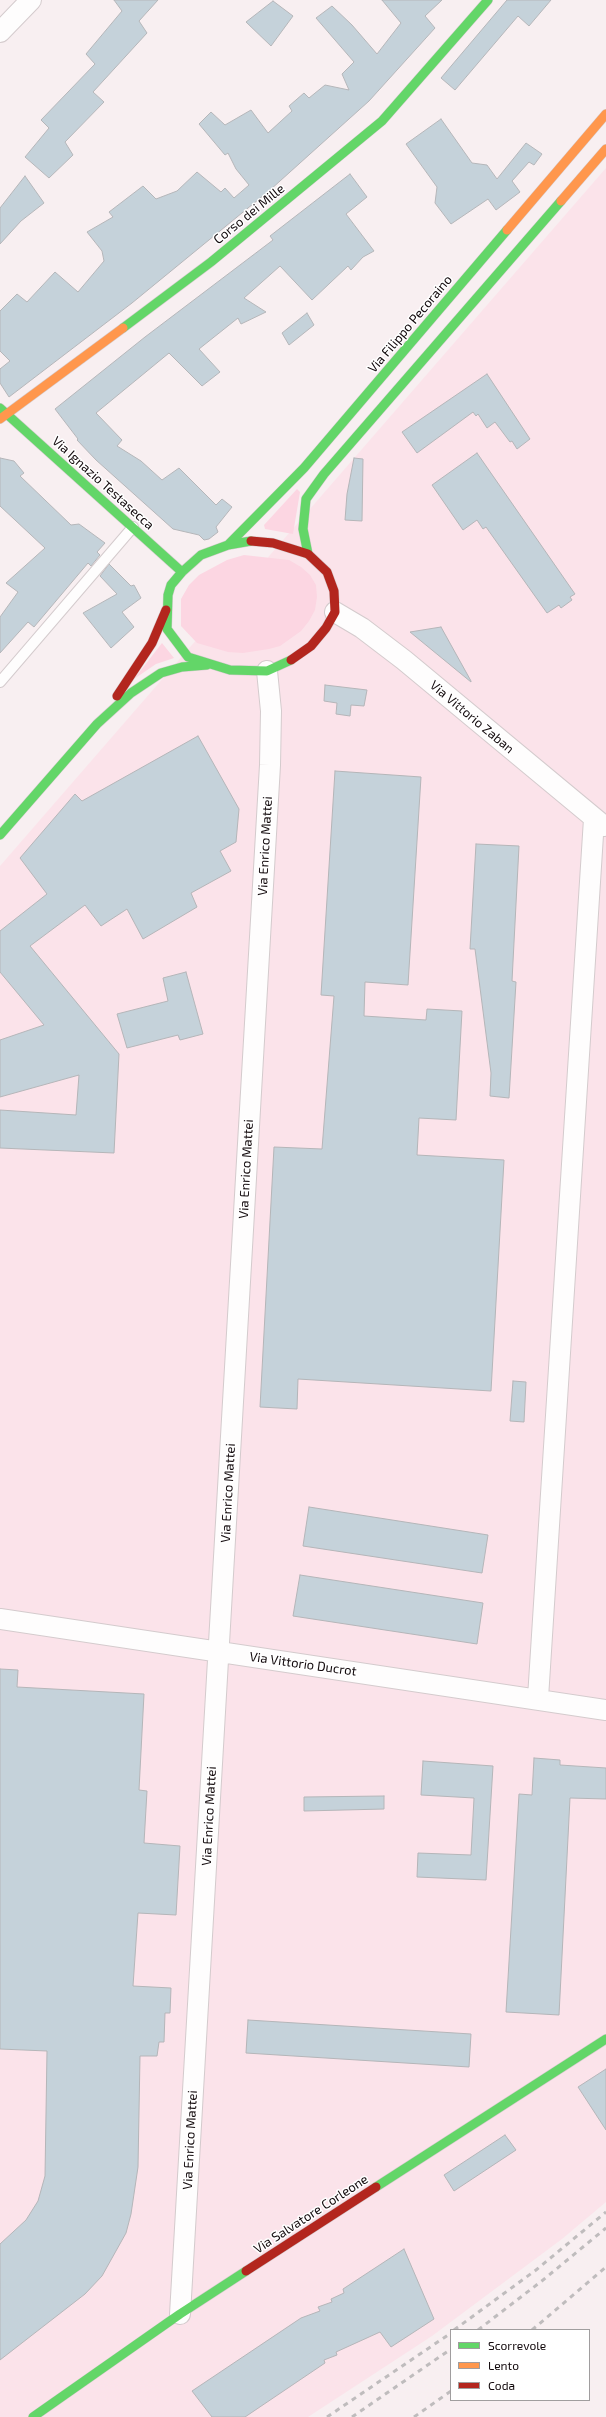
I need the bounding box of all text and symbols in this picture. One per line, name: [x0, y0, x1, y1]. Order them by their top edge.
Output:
street label: Corso dei Mille: [210, 181, 288, 247]
street label: Via Filippo Pecoraino: [365, 272, 455, 376]
street label: Via Ignazio Testasecca: [49, 433, 157, 533]
street label: Via Vittorio Zaban: [427, 677, 517, 757]
street label: Via Enrico Mattei: [255, 796, 275, 896]
street label: Via Enrico Mattei: [236, 1119, 256, 1219]
street label: Via Enrico Mattei: [218, 1443, 238, 1543]
street label: Via Vittorio Ducrot: [248, 1649, 358, 1679]
street label: Via Enrico Mattei: [199, 1766, 219, 1866]
street label: Via Enrico Mattei: [180, 2090, 200, 2190]
street label: Via Salvatore Corleone: [251, 2171, 371, 2257]
legend: [450, 2329, 590, 2401]
text: Scorrevole: [488, 2338, 546, 2352]
text: Lento: [488, 2358, 519, 2372]
text: Coda: [488, 2378, 515, 2392]

